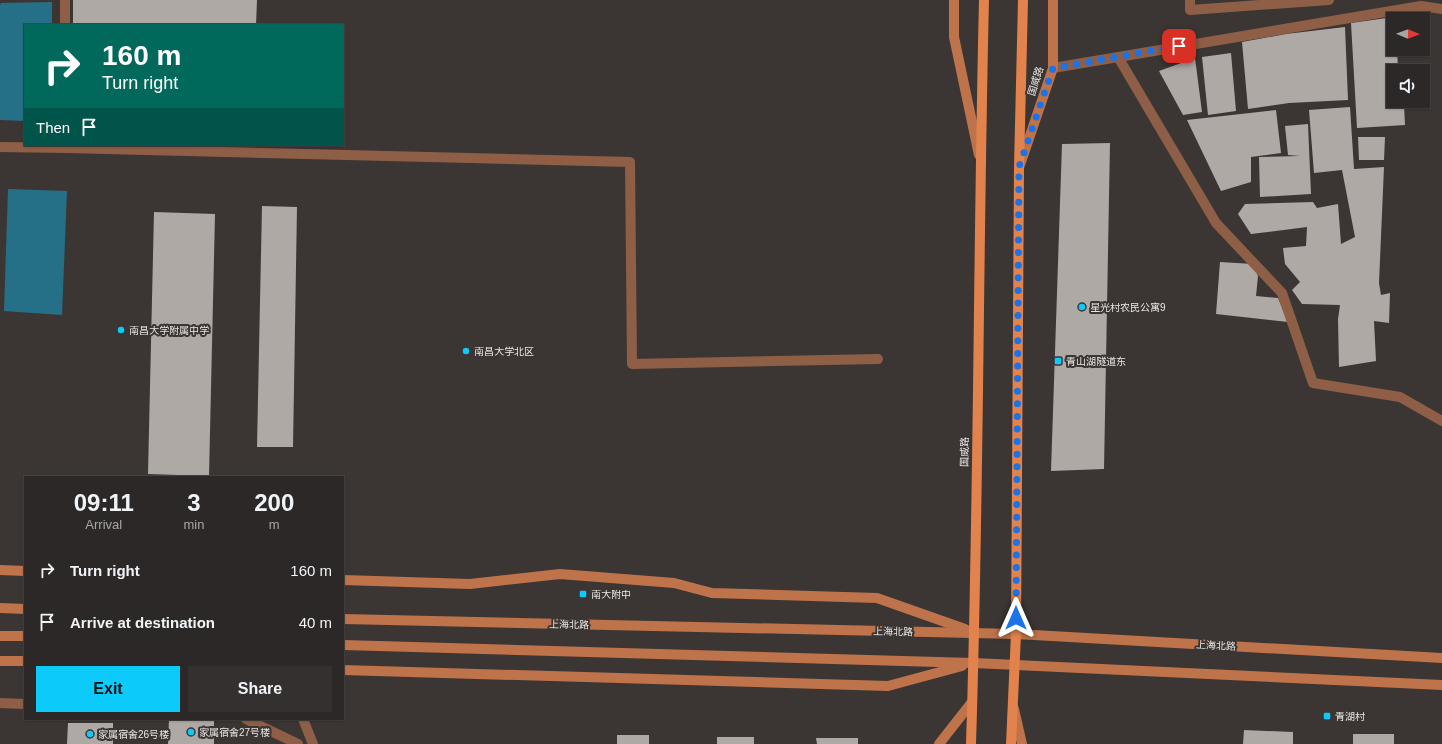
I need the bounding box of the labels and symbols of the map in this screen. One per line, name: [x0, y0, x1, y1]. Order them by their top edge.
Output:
north arrow: [1386, 12, 1430, 56]
pin: [1162, 29, 1196, 63]
street label: 国威路: [1026, 65, 1045, 97]
marker: 星光村农民公寓9: [1077, 302, 1087, 312]
place label: 星光村农民公寓9: [1090, 302, 1166, 313]
marker: 南昌大学附属中学: [116, 325, 126, 335]
place label: 南昌大学附属中学: [129, 325, 209, 336]
marker: 南昌大学北区: [461, 346, 471, 356]
place label: 南昌大学北区: [474, 346, 534, 357]
marker: 青山湖隧道东: [1053, 356, 1063, 366]
place label: 青山湖隧道东: [1066, 356, 1126, 367]
street label: 国威路: [959, 437, 970, 467]
marker: 南大附中: [578, 589, 588, 599]
place label: 南大附中: [591, 589, 631, 600]
position arrow: [995, 597, 1037, 639]
street label: 上海北路: [549, 619, 589, 630]
street label: 上海北路: [873, 626, 913, 637]
street label: 上海北路: [1196, 639, 1236, 652]
marker: 青湖村: [1322, 711, 1332, 721]
place label: 青湖村: [1335, 711, 1365, 722]
marker: 家属宿舍27号楼: [186, 727, 196, 737]
place label: 家属宿舍27号楼: [199, 727, 270, 738]
marker: 家属宿舍26号楼: [85, 729, 95, 739]
place label: 家属宿舍26号楼: [98, 729, 169, 740]

